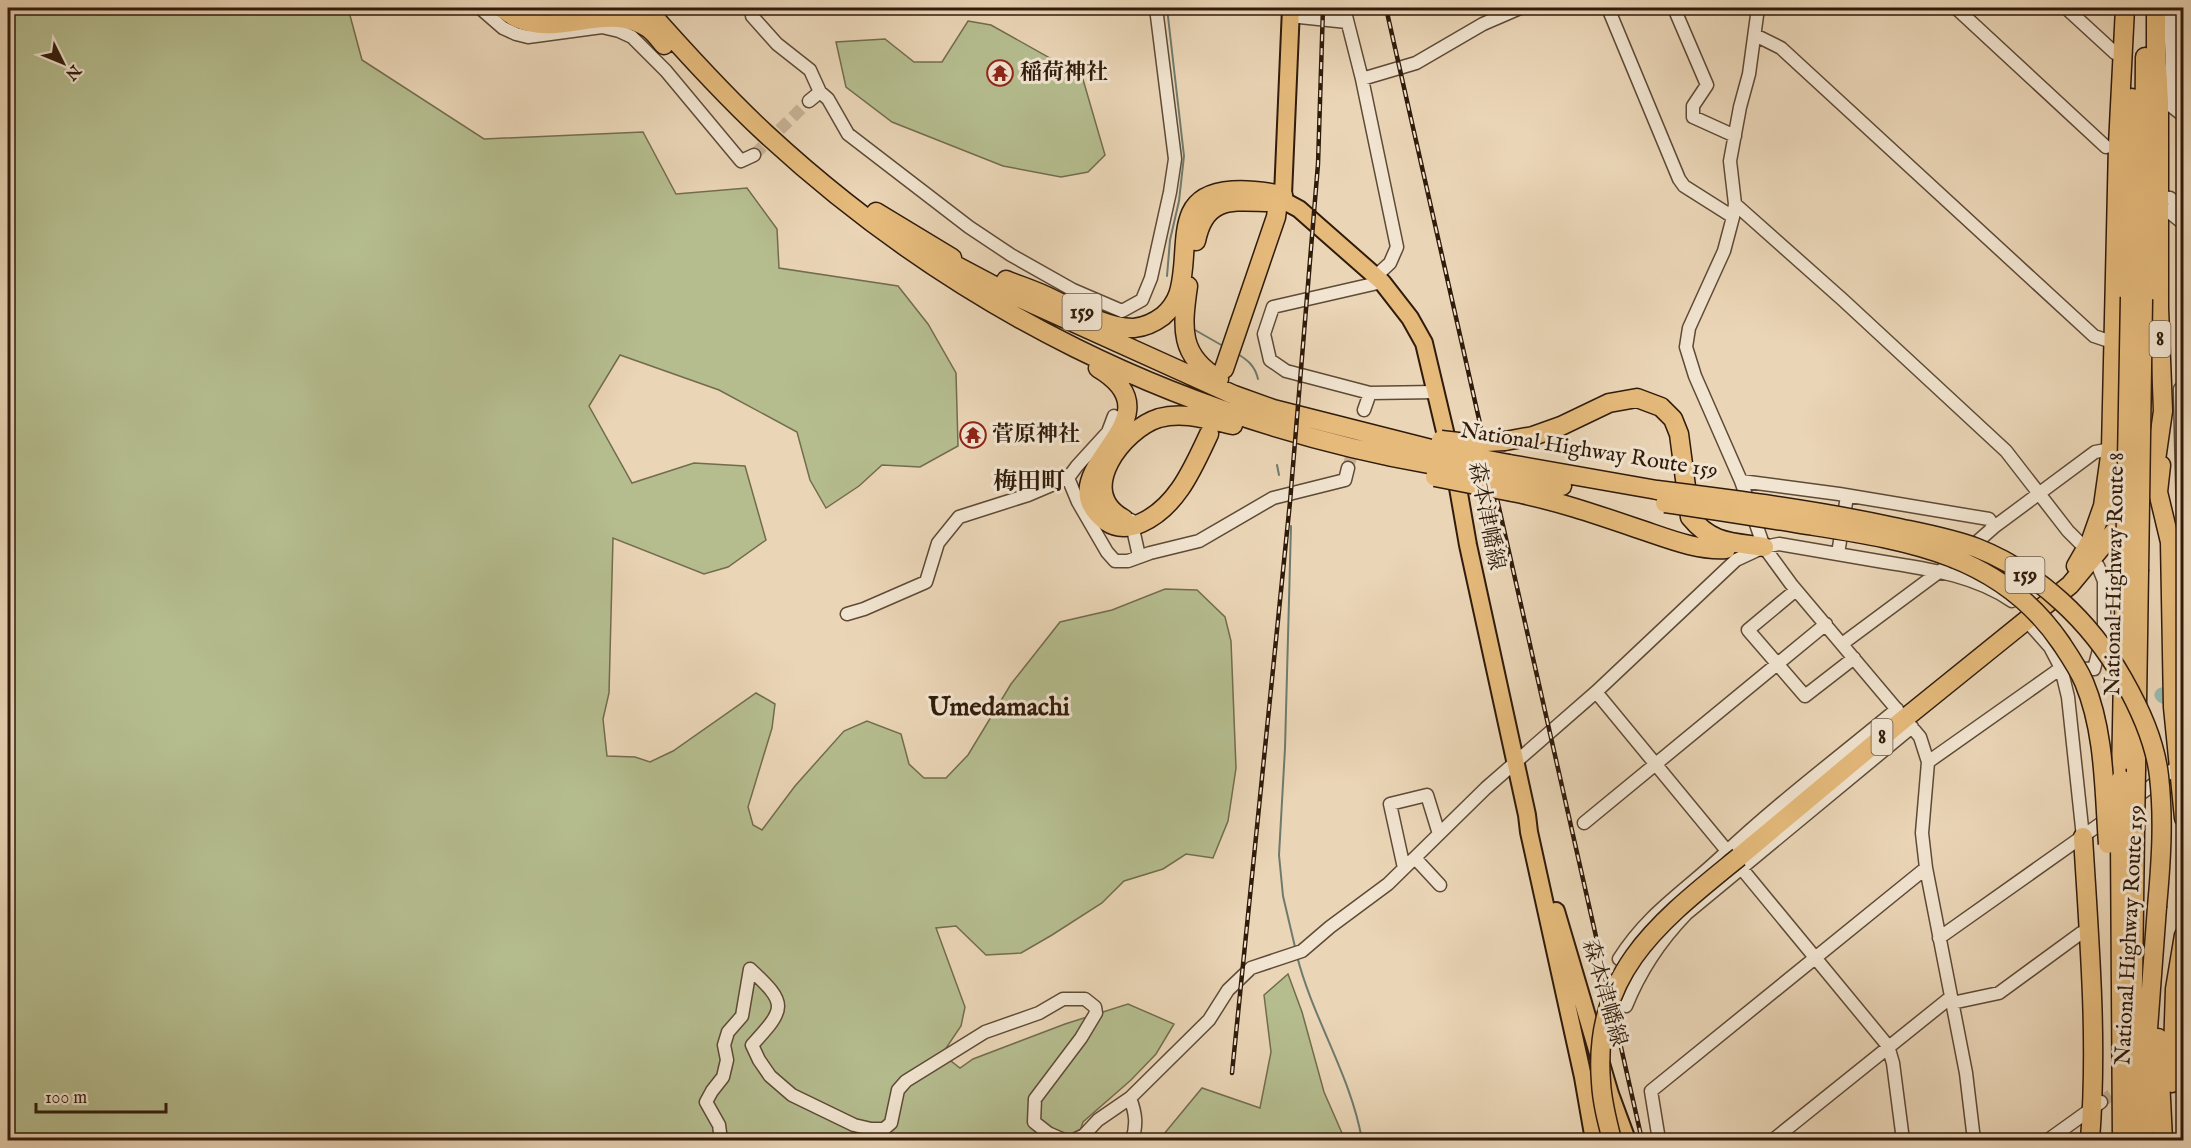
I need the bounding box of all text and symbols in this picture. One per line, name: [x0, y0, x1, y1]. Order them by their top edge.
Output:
north arrow: [33, 33, 93, 93]
temple icon: 稲荷神社: [985, 58, 1015, 88]
text: N: [60, 59, 85, 84]
place label: 稲荷神社: [1020, 59, 1108, 87]
road number: 159: [1062, 294, 1102, 330]
road number: 8: [2150, 321, 2170, 357]
street label: National Highway Route 159: [1458, 417, 1720, 485]
temple icon: 菅原神社: [958, 420, 988, 450]
place label: 菅原神社: [992, 421, 1080, 449]
street label: National Highway Route 8: [2099, 452, 2131, 696]
street label: 森本津幡線: [1462, 459, 1510, 573]
district label: 梅田町: [993, 467, 1065, 498]
road number: 159: [2006, 557, 2044, 593]
district label: Umedamachi: [927, 691, 1070, 724]
road number: 8: [1872, 719, 1892, 755]
street label: National Highway Route 159: [2109, 804, 2151, 1066]
street label: 森本津幡線: [1575, 936, 1633, 1050]
scale bar: [36, 1076, 166, 1114]
text: 100 m: [45, 1087, 87, 1110]

